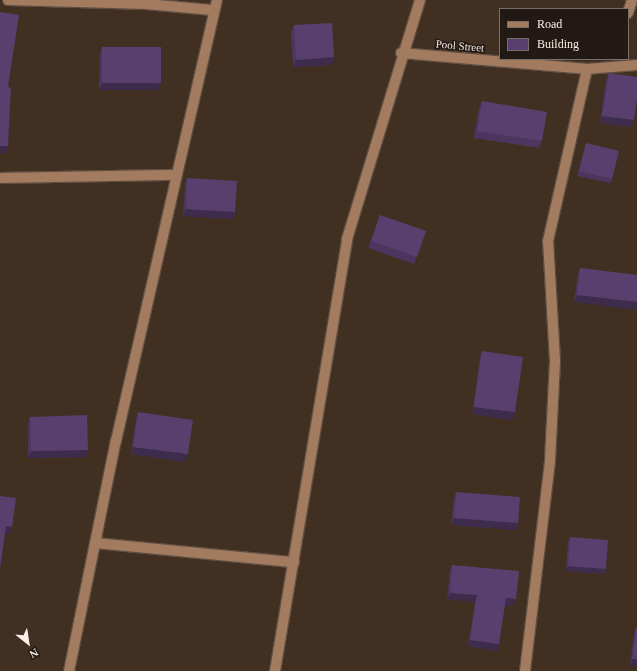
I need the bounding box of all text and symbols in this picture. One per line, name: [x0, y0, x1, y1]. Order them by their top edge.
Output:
legend: [499, 8, 629, 60]
text: Road: [537, 17, 562, 31]
street label: Pool Street: [435, 37, 485, 55]
text: Building: [537, 37, 579, 51]
north arrow: [8, 623, 48, 663]
text: N: [28, 646, 40, 661]

